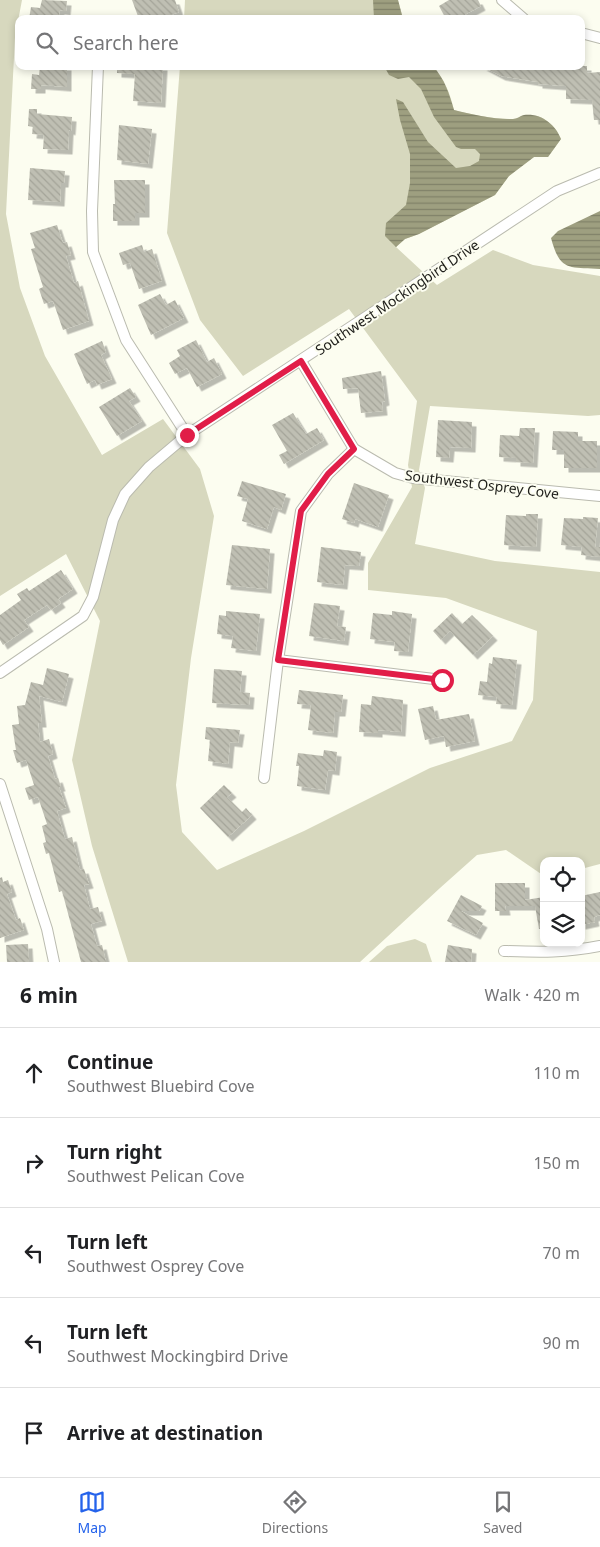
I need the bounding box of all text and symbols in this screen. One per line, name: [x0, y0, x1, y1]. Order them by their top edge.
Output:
search box: [15, 15, 585, 70]
icon: search: [33, 29, 61, 57]
text: Search here: [73, 30, 179, 56]
street label: Southwest Mockingbird Drive: [311, 235, 483, 359]
route end: [176, 424, 199, 447]
street label: Southwest Osprey Cove: [404, 465, 560, 503]
route start: [431, 669, 454, 692]
map controls: [540, 857, 585, 947]
button: locate: [540, 857, 585, 902]
button: layers: [540, 902, 585, 947]
text: 6 min: [20, 981, 78, 1009]
text: Walk · 420 m: [485, 984, 580, 1006]
text: Continue: [67, 1049, 153, 1075]
icon: ahead: [20, 1059, 48, 1087]
text: 110 m: [533, 1062, 580, 1084]
text: Southwest Bluebird Cove: [67, 1075, 255, 1097]
text: Turn right: [67, 1139, 162, 1165]
icon: right: [20, 1149, 48, 1177]
text: 150 m: [533, 1152, 580, 1174]
text: Southwest Pelican Cove: [67, 1165, 245, 1187]
text: Turn left: [67, 1229, 148, 1255]
icon: left: [20, 1239, 48, 1267]
text: 70 m: [543, 1242, 580, 1264]
text: Southwest Osprey Cove: [67, 1255, 244, 1277]
text: Turn left: [67, 1319, 148, 1345]
icon: left: [20, 1329, 48, 1357]
text: 90 m: [543, 1332, 580, 1354]
text: Southwest Mockingbird Drive: [67, 1345, 288, 1367]
icon: arrive: [20, 1419, 48, 1447]
text: Arrive at destination: [67, 1420, 263, 1446]
tab: Map: [78, 1488, 107, 1537]
tab: Directions: [262, 1488, 328, 1537]
tab: Saved: [483, 1488, 522, 1537]

